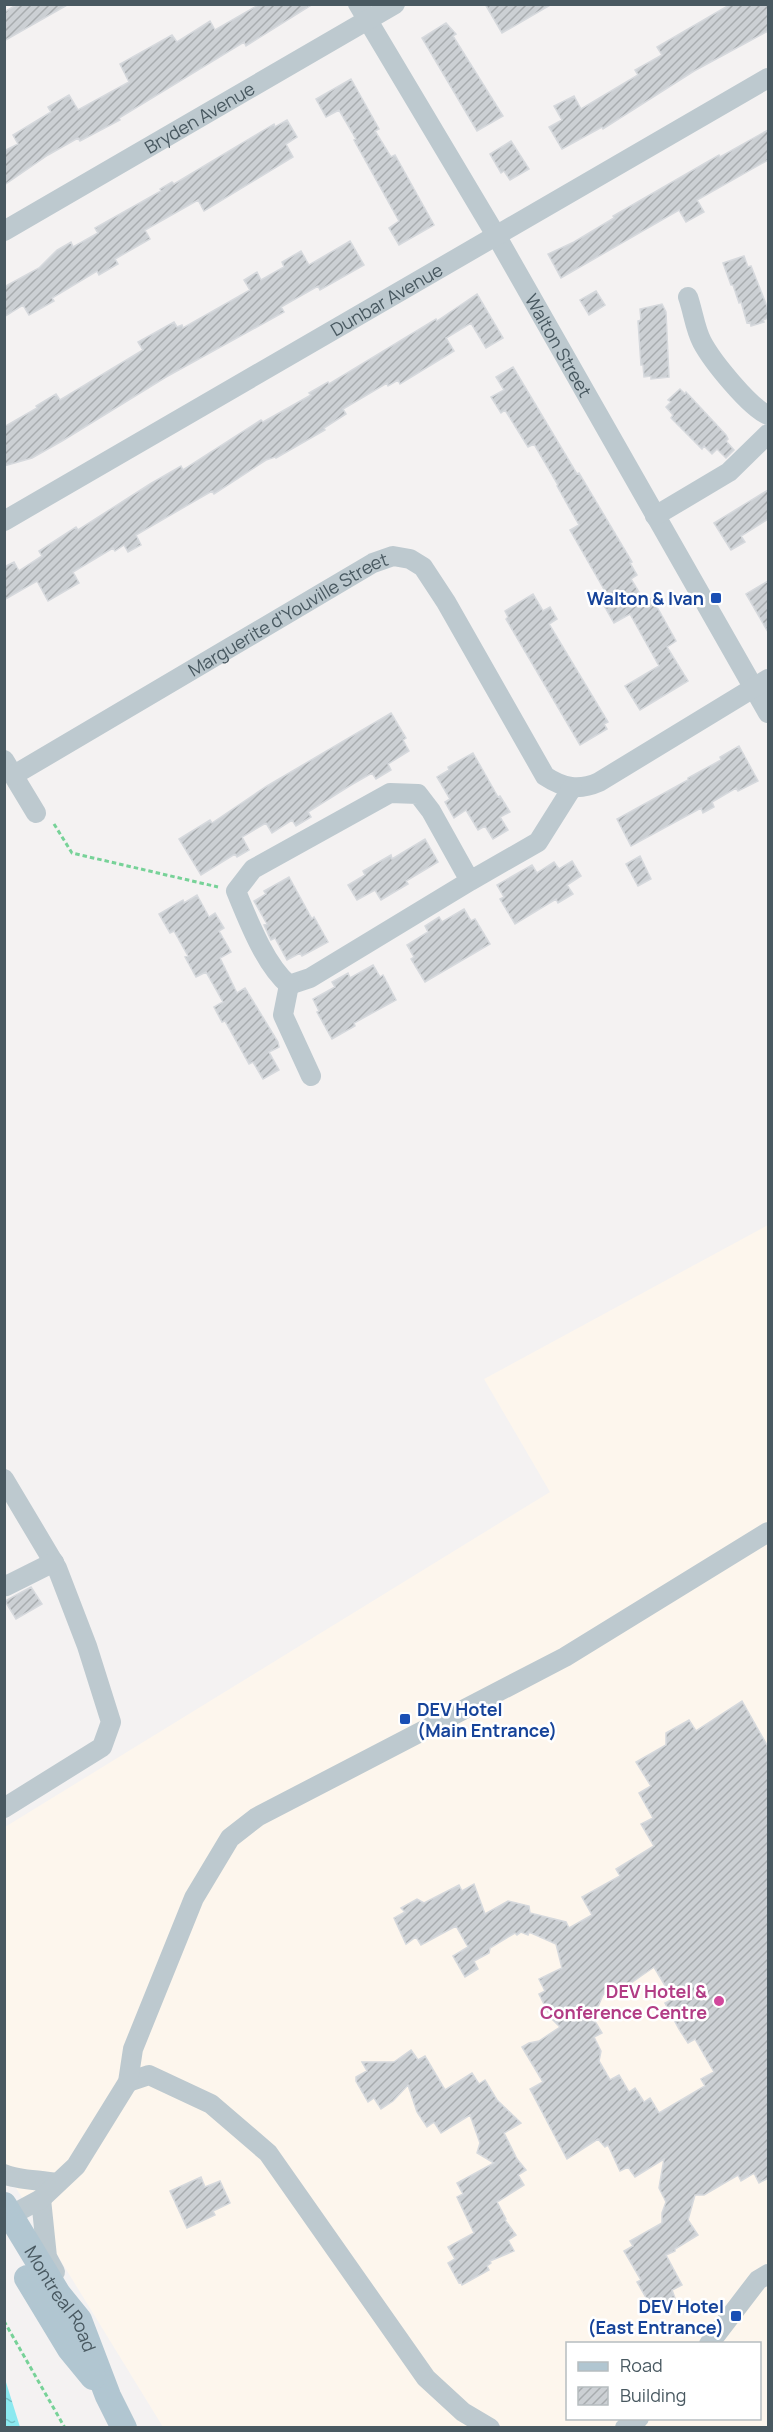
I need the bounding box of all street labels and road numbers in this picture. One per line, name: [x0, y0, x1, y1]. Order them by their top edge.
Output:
street label: Bryden Avenue: [140, 76, 259, 159]
street label: Dunbar Avenue: [326, 257, 447, 341]
street label: Walton Street: [520, 289, 598, 401]
street label: Marguerite d'Youville Street: [183, 547, 391, 682]
street label: Montreal Road: [19, 2241, 102, 2355]

